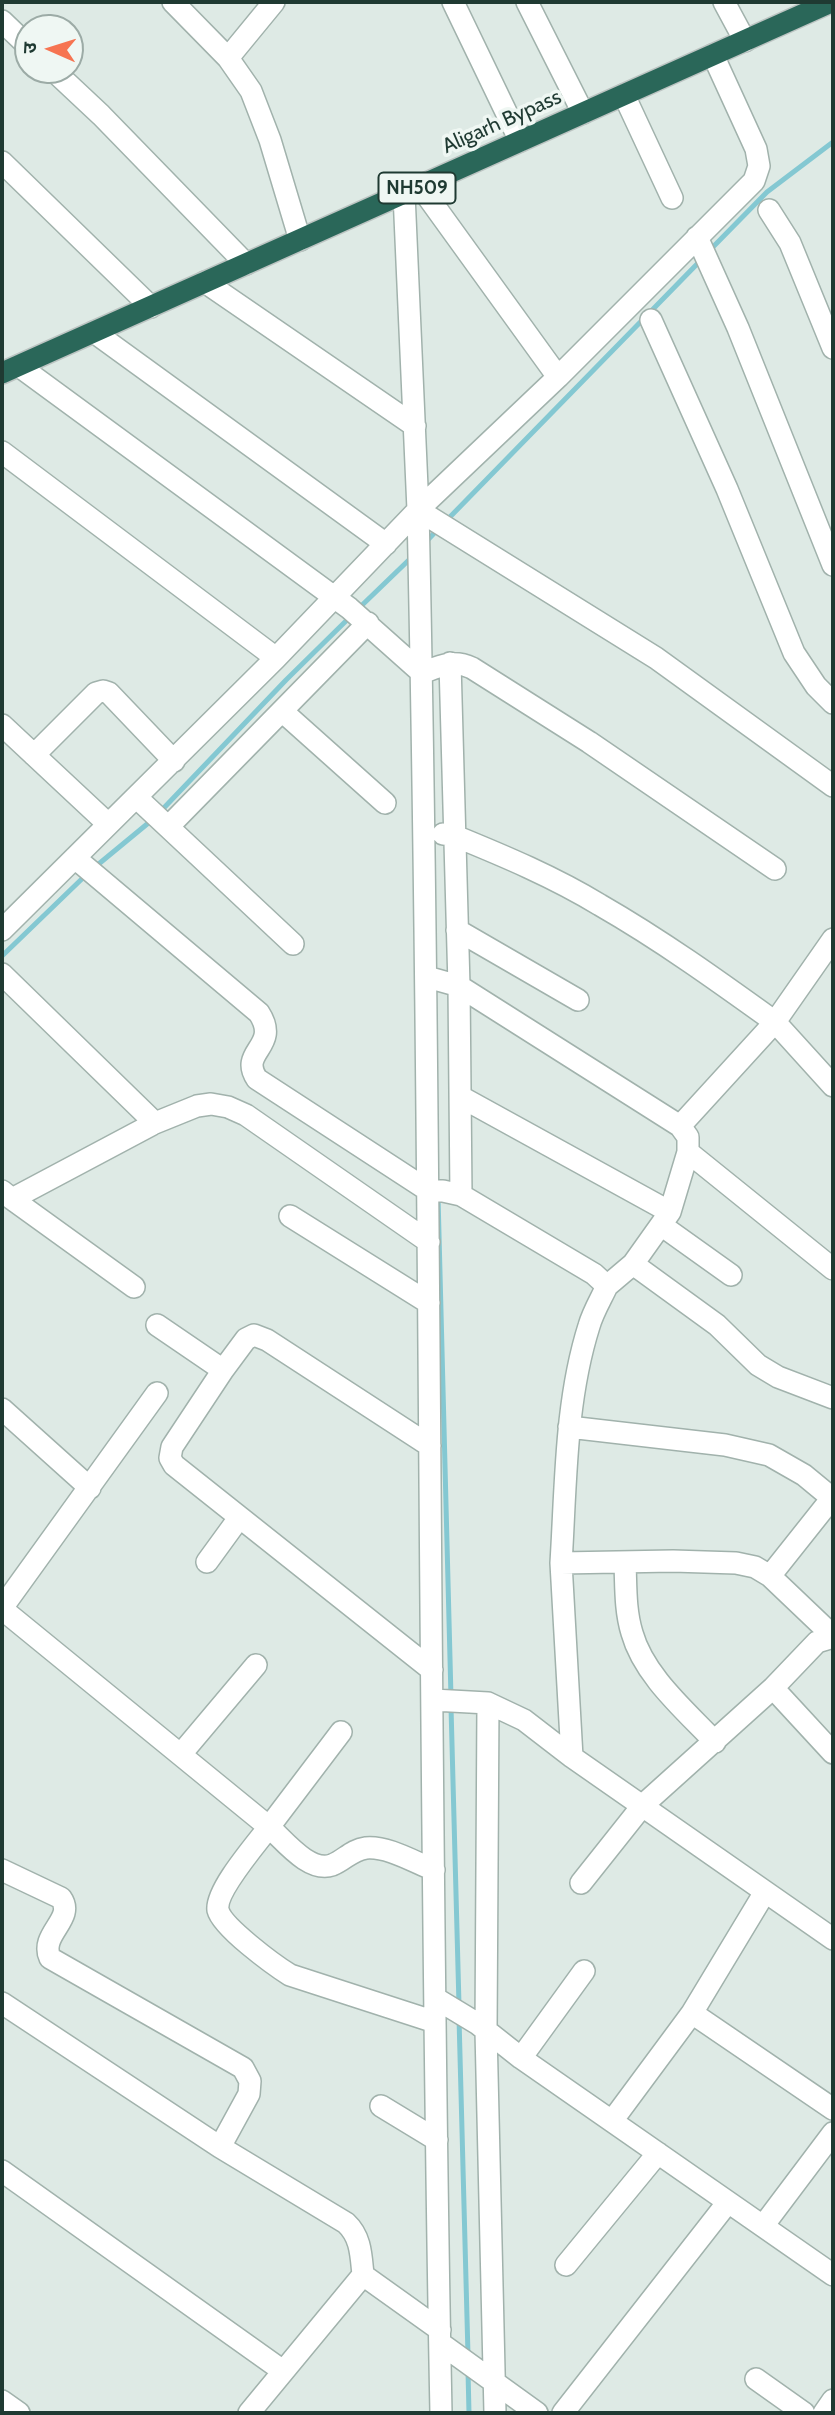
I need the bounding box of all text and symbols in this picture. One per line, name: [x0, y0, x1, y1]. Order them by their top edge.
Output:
north arrow: [14, 14, 84, 84]
text: उ: [18, 42, 41, 54]
street label: Aligarh Bypass: [439, 85, 565, 159]
road number: NH509: [378, 172, 456, 204]

